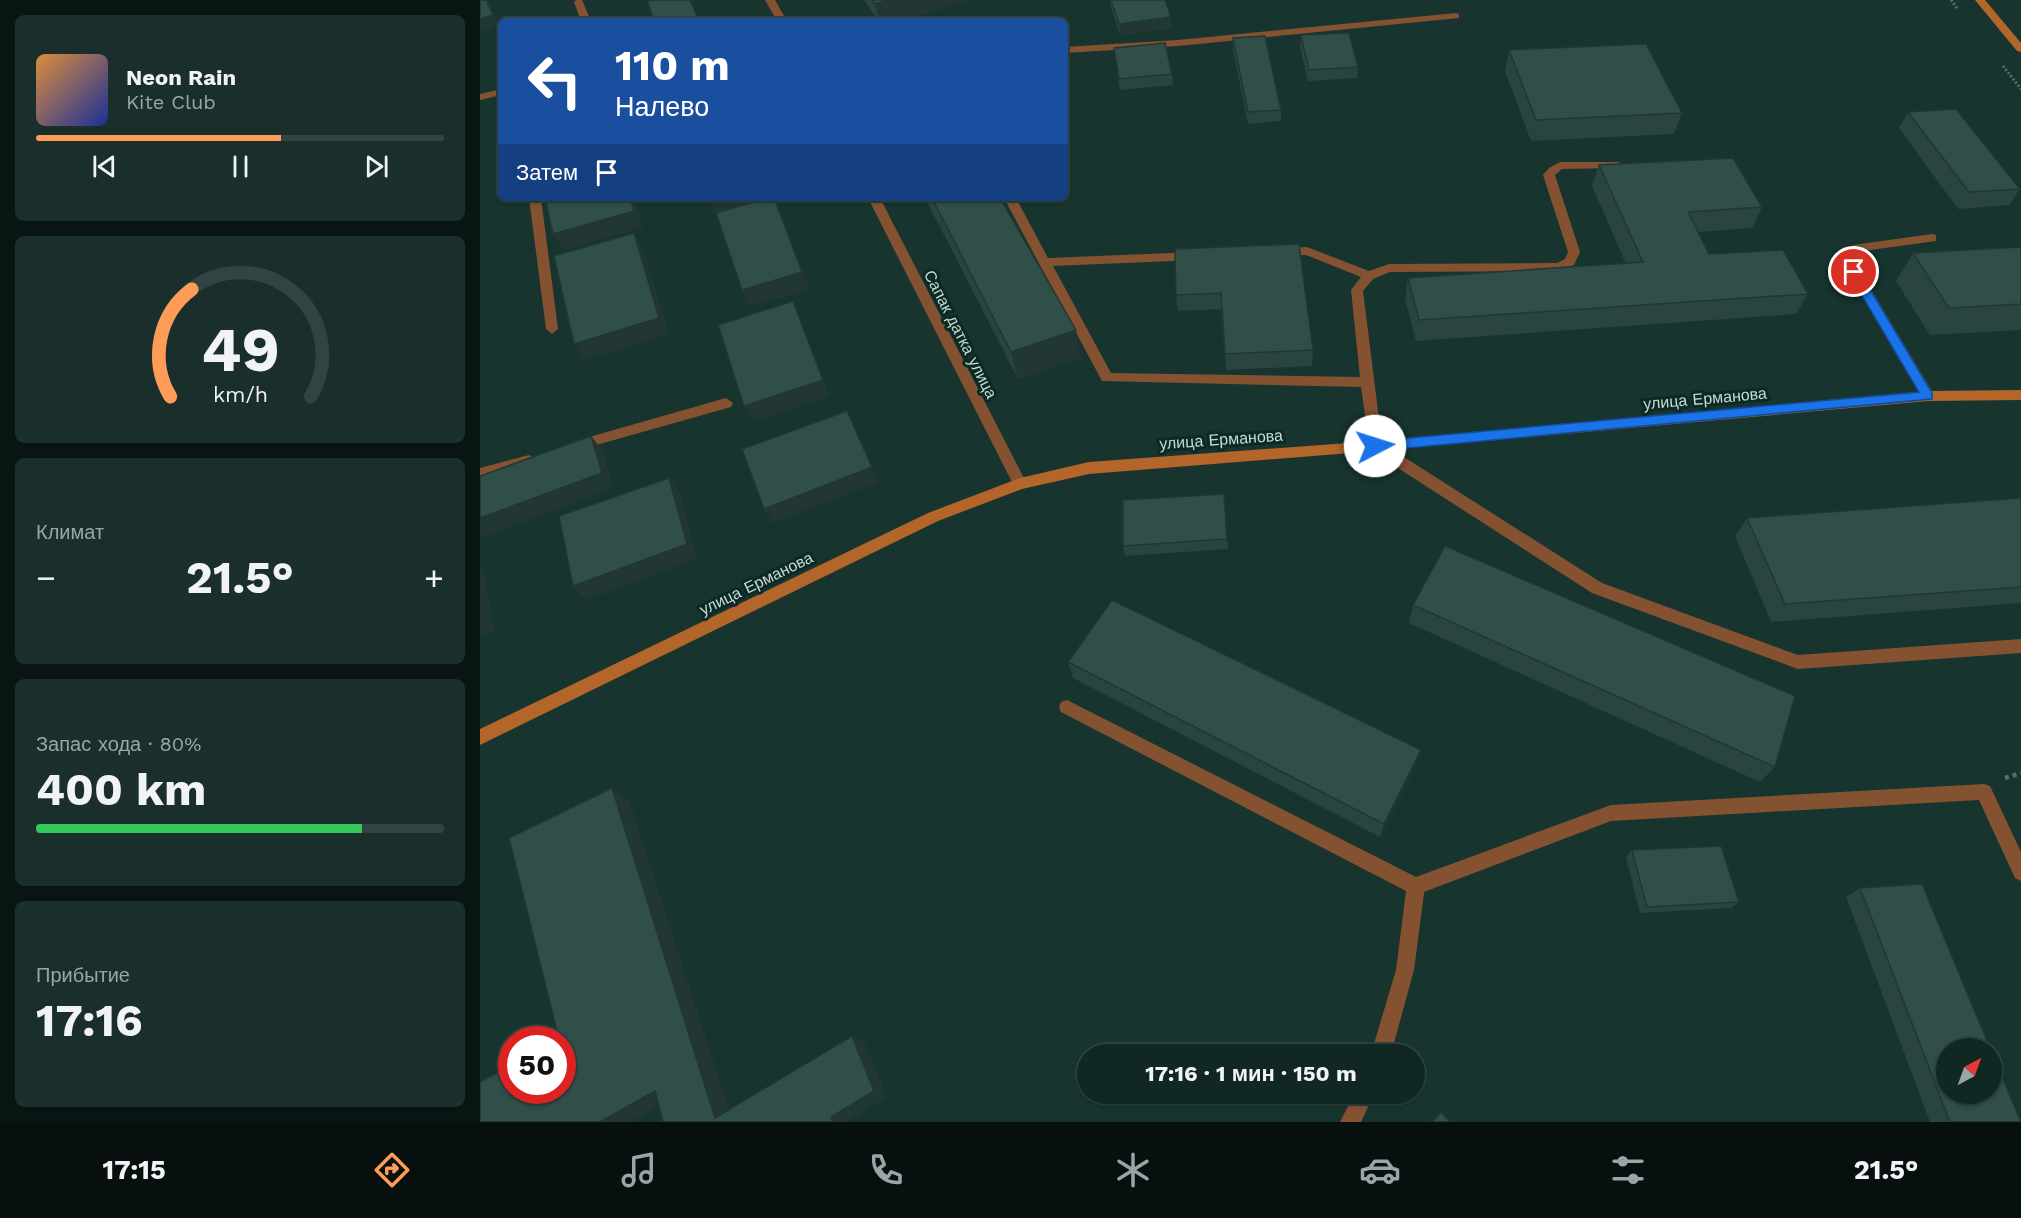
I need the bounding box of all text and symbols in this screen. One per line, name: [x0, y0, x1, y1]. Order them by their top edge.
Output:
text: 110 m: [615, 41, 730, 90]
icon: left: [516, 42, 594, 120]
text: Neon Rain: [126, 65, 236, 90]
text: Kite Club: [126, 90, 216, 114]
text: Налево: [615, 91, 709, 123]
icon: previous: [88, 150, 121, 183]
icon: pause: [224, 150, 257, 183]
icon: next: [360, 150, 393, 183]
icon: arrive: [590, 156, 623, 189]
text: Затем: [516, 160, 578, 185]
pin: [1828, 246, 1879, 297]
icon: arrive: [1837, 255, 1870, 288]
street label: Сапак датка улица: [920, 267, 1001, 402]
text: 49: [201, 313, 279, 386]
text: km/h: [212, 382, 268, 407]
street label: улица Ерманова: [1643, 384, 1768, 413]
position arrow: [1343, 414, 1407, 478]
street label: улица Ерманова: [1159, 426, 1284, 453]
text: Климат: [36, 520, 104, 544]
street label: улица Ерманова: [696, 548, 816, 619]
text: 21.5°: [186, 551, 294, 604]
text: −: [36, 558, 56, 597]
text: +: [424, 558, 444, 597]
text: Запас хода · 80%: [36, 732, 201, 756]
text: 400 km: [36, 763, 206, 816]
text: Прибытие: [36, 963, 130, 987]
text: 17:16: [36, 994, 143, 1047]
speed limit sign: 50: [498, 1026, 576, 1104]
north arrow: [1936, 1038, 2002, 1104]
map controls: [1936, 1038, 2002, 1104]
text: 17:16 · 1 мин · 150 m: [1145, 1061, 1357, 1086]
icon: directions: [371, 1149, 413, 1191]
icon: music: [618, 1149, 660, 1191]
icon: phone: [865, 1149, 907, 1191]
icon: climate: [1112, 1149, 1154, 1191]
icon: car: [1359, 1149, 1401, 1191]
icon: filters: [1607, 1149, 1649, 1191]
text: 17:15: [103, 1154, 166, 1186]
text: 21.5°: [1854, 1154, 1918, 1186]

